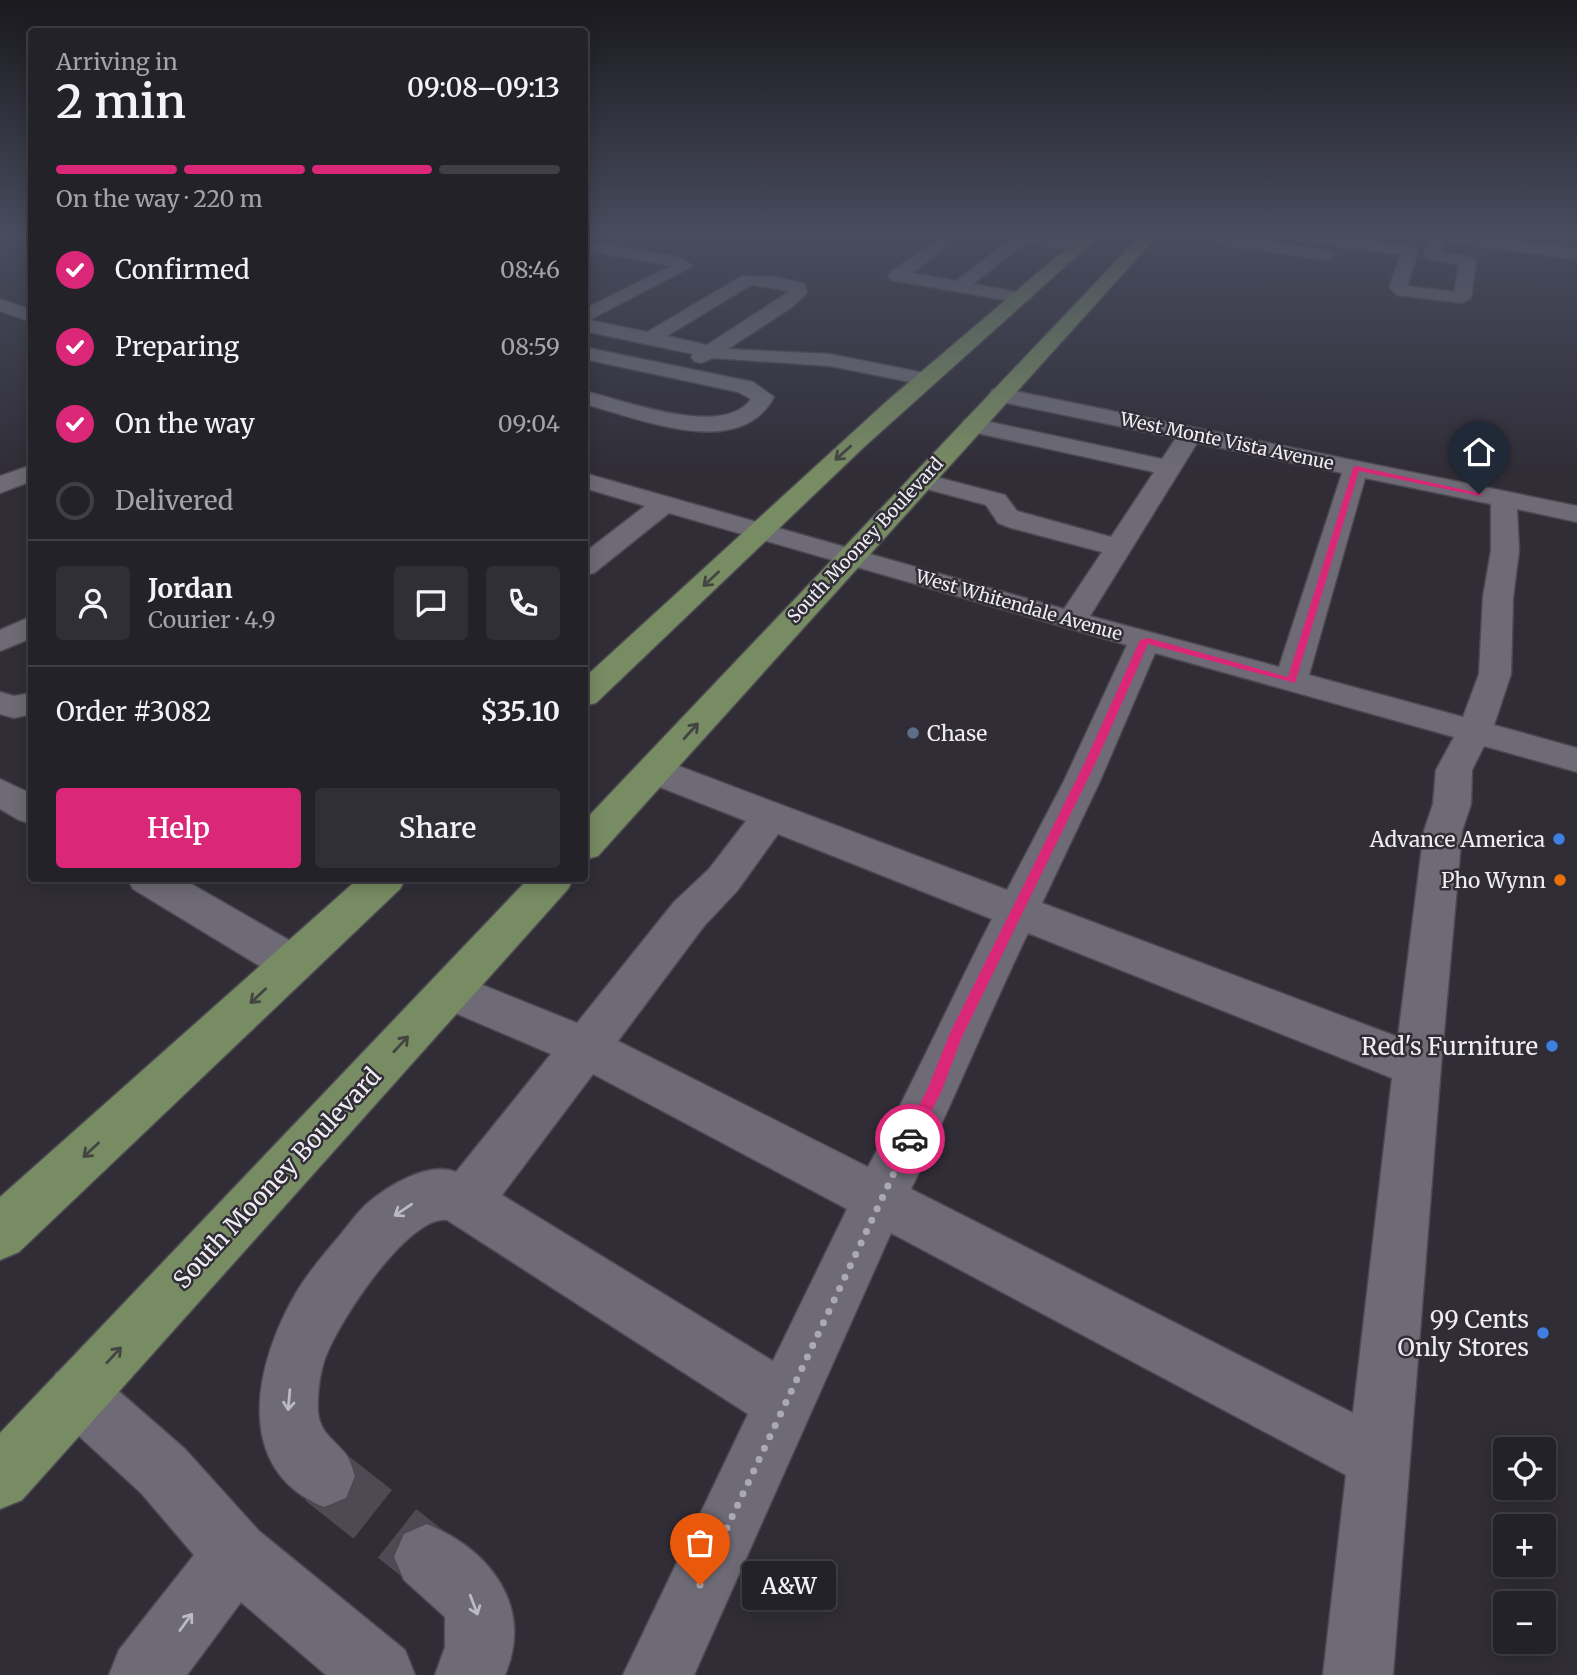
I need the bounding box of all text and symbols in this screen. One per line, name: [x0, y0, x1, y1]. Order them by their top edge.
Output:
text: Arriving in: [56, 47, 178, 76]
text: 09:08–09:13: [407, 71, 560, 104]
text: 2 min: [56, 73, 186, 131]
text: On the way · 220 m: [56, 184, 263, 213]
icon: check: [56, 251, 94, 289]
text: Confirmed: [115, 253, 250, 286]
text: 08:46: [500, 255, 560, 284]
icon: check: [56, 328, 94, 366]
text: Preparing: [115, 330, 239, 363]
text: 08:59: [501, 332, 560, 361]
icon: check: [56, 405, 94, 443]
text: On the way: [115, 407, 255, 440]
street label: West Monte Vista Avenue: [1117, 407, 1336, 475]
text: 09:04: [498, 409, 560, 438]
pin: [1449, 422, 1509, 494]
icon: home: [1460, 433, 1498, 471]
one-way arrow: [835, 445, 852, 462]
street label: South Mooney Boulevard: [782, 452, 948, 628]
text: Delivered: [115, 484, 234, 517]
street label: West Whitendale Avenue: [912, 564, 1125, 646]
button: person: [56, 566, 130, 640]
button: chat: [394, 566, 468, 640]
button: phone: [486, 566, 560, 640]
one-way arrow: [703, 571, 720, 588]
text: Jordan: [148, 572, 233, 605]
text: Courier · 4.9: [148, 605, 276, 634]
text: Order #3082: [56, 695, 211, 728]
text: $35.10: [480, 695, 560, 728]
place label: Chase: [927, 720, 987, 747]
one-way arrow: [683, 722, 699, 740]
marker: Chase: [905, 725, 921, 741]
button: Help: [56, 788, 301, 868]
button: Share: [315, 788, 560, 868]
place label: Advance America: [1369, 826, 1545, 853]
marker: Advance America: [1551, 831, 1567, 847]
place label: Pho Wynn: [1441, 867, 1546, 894]
marker: Pho Wynn: [1552, 872, 1568, 888]
one-way arrow: [250, 988, 267, 1005]
place label: Red's Furniture: [1361, 1031, 1538, 1062]
one-way arrow: [393, 1035, 409, 1053]
marker: Red's Furniture: [1544, 1038, 1560, 1054]
street label: South Mooney Boulevard: [166, 1061, 388, 1295]
courier: [875, 1104, 945, 1174]
icon: car: [891, 1120, 929, 1158]
one-way arrow: [82, 1142, 100, 1158]
one-way arrow: [393, 1203, 413, 1217]
place label: 99 Cents Only Stores: [1397, 1304, 1529, 1363]
marker: 99 Cents Only Stores: [1535, 1325, 1551, 1341]
one-way arrow: [106, 1346, 122, 1364]
one-way arrow: [282, 1388, 295, 1411]
map controls: [1493, 1437, 1556, 1654]
button: locate: [1493, 1437, 1556, 1500]
pin: [670, 1513, 730, 1585]
button: +: [1493, 1514, 1556, 1577]
icon: bag: [681, 1524, 719, 1562]
callout: A&W: [742, 1560, 836, 1610]
text: A&W: [761, 1571, 817, 1600]
button: −: [1493, 1591, 1556, 1654]
one-way arrow: [468, 1594, 481, 1615]
one-way arrow: [179, 1613, 194, 1631]

